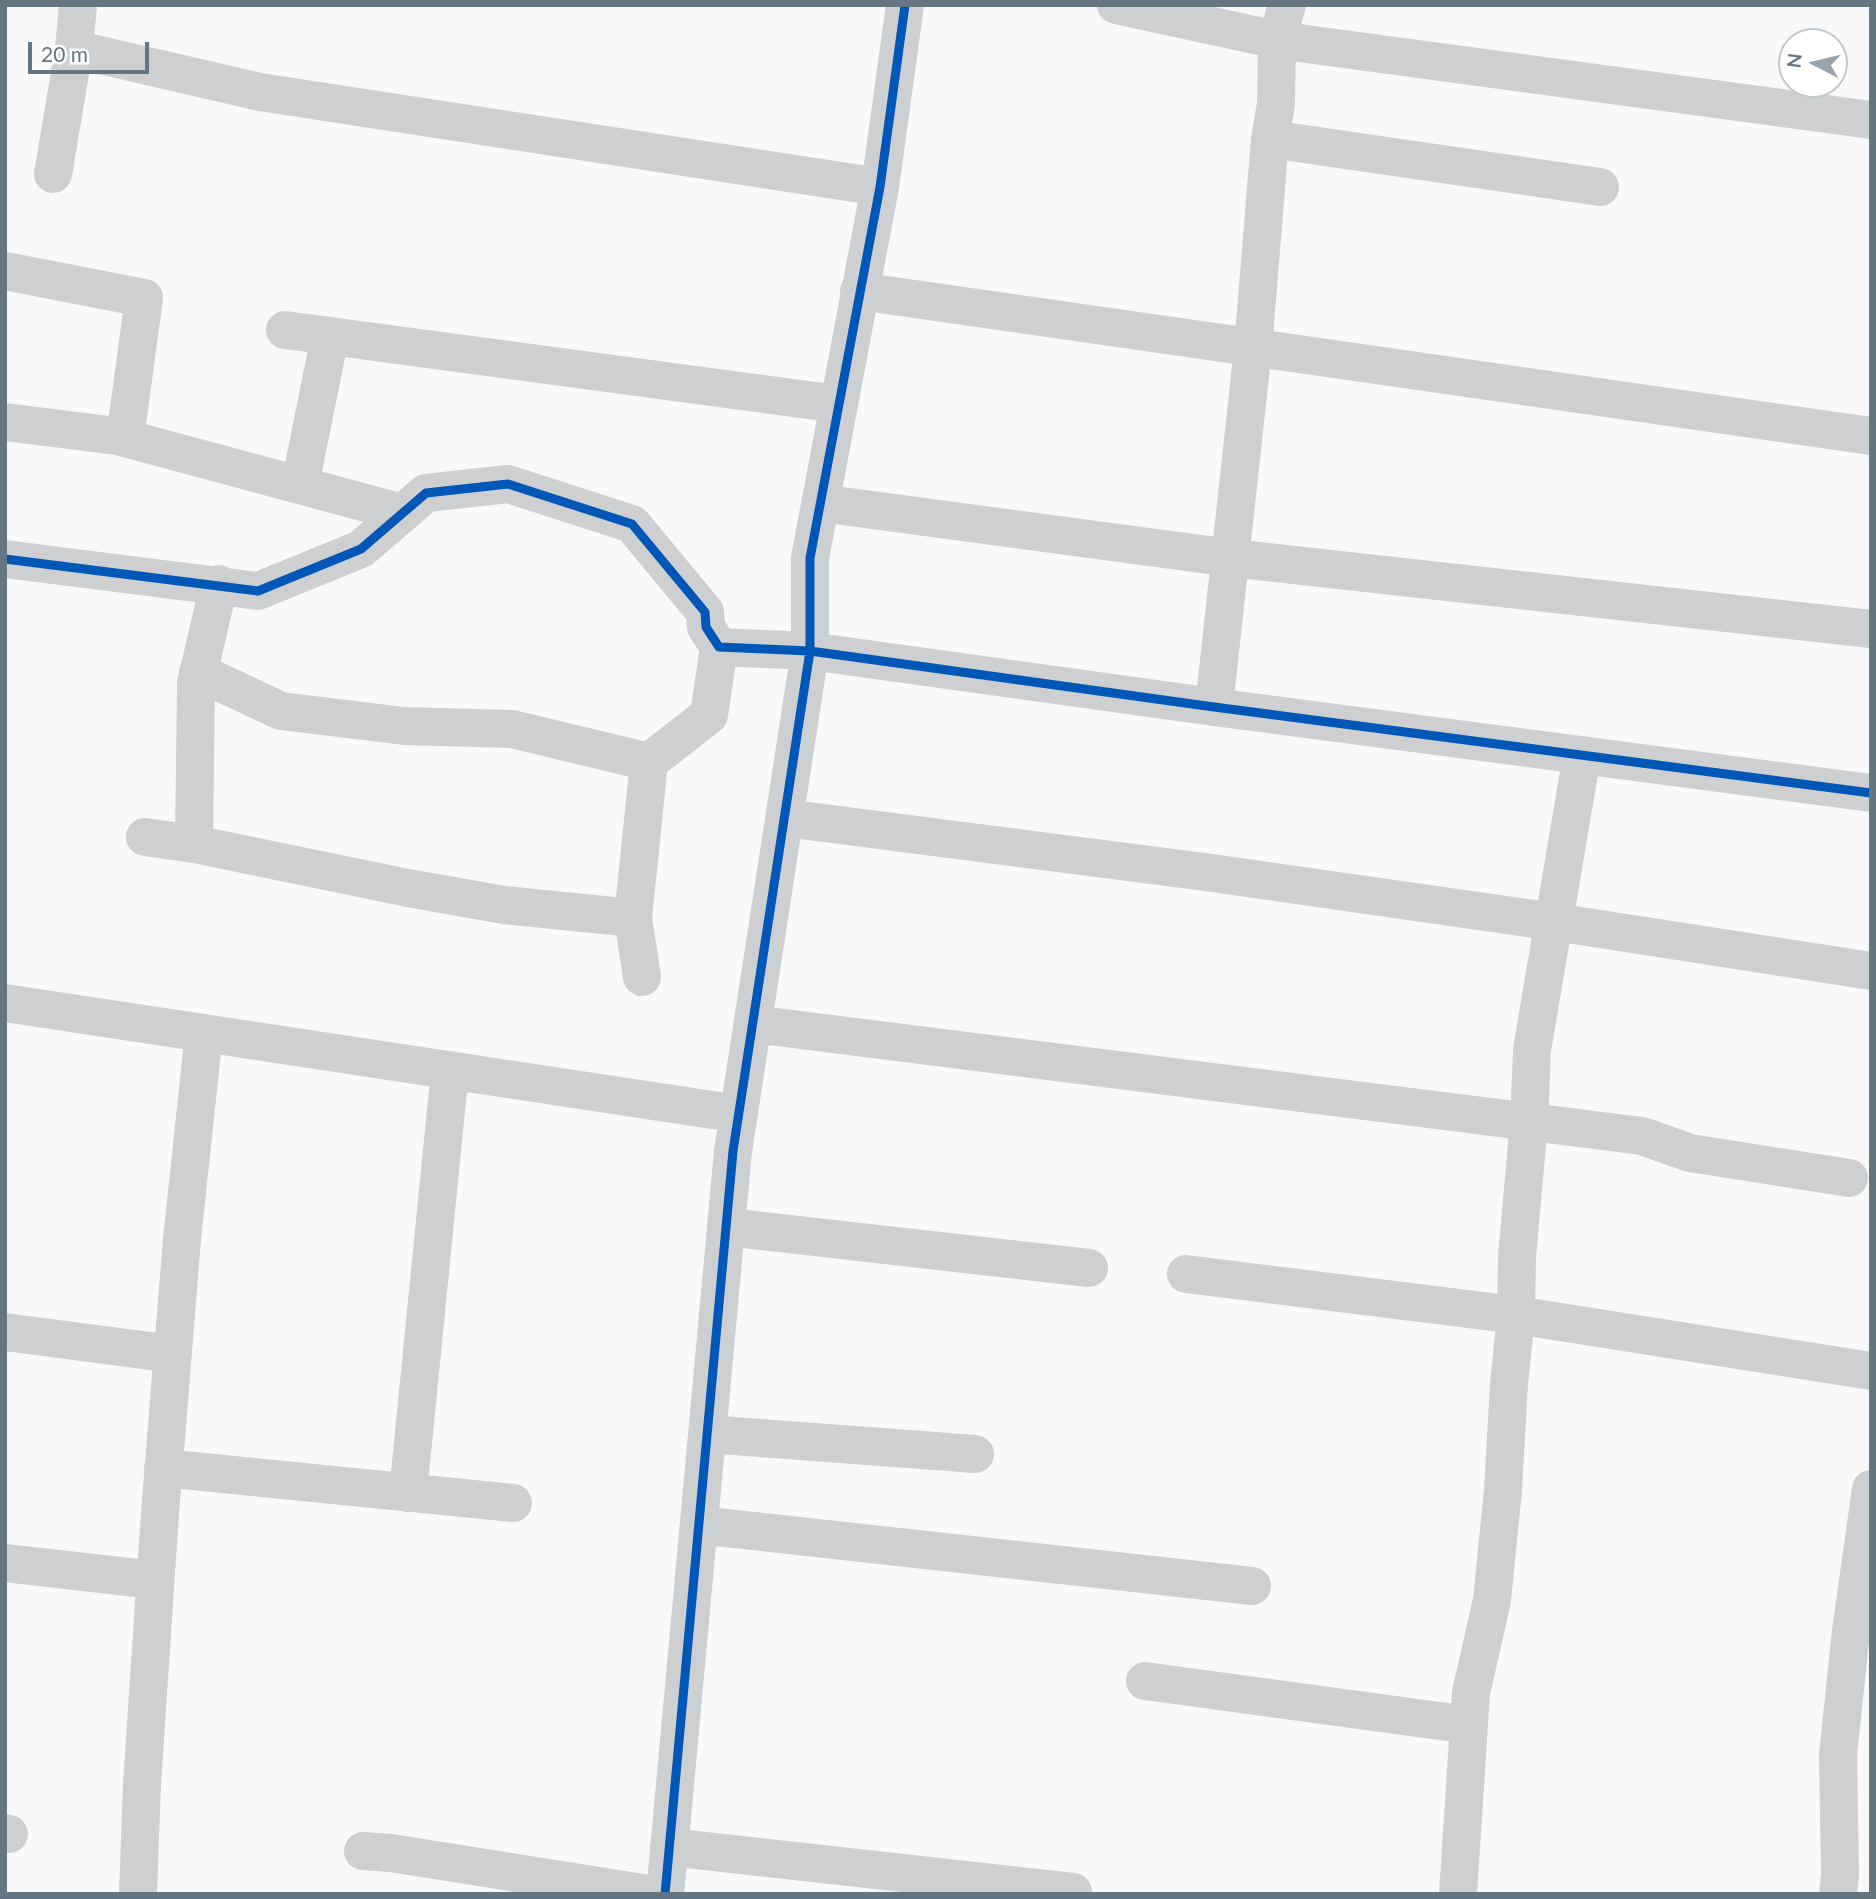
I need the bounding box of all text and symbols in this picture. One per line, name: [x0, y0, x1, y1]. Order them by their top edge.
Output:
scale bar: [32, 28, 152, 72]
north arrow: [1778, 28, 1848, 98]
text: 20 m: [41, 41, 88, 66]
text: N: [1781, 52, 1806, 69]

